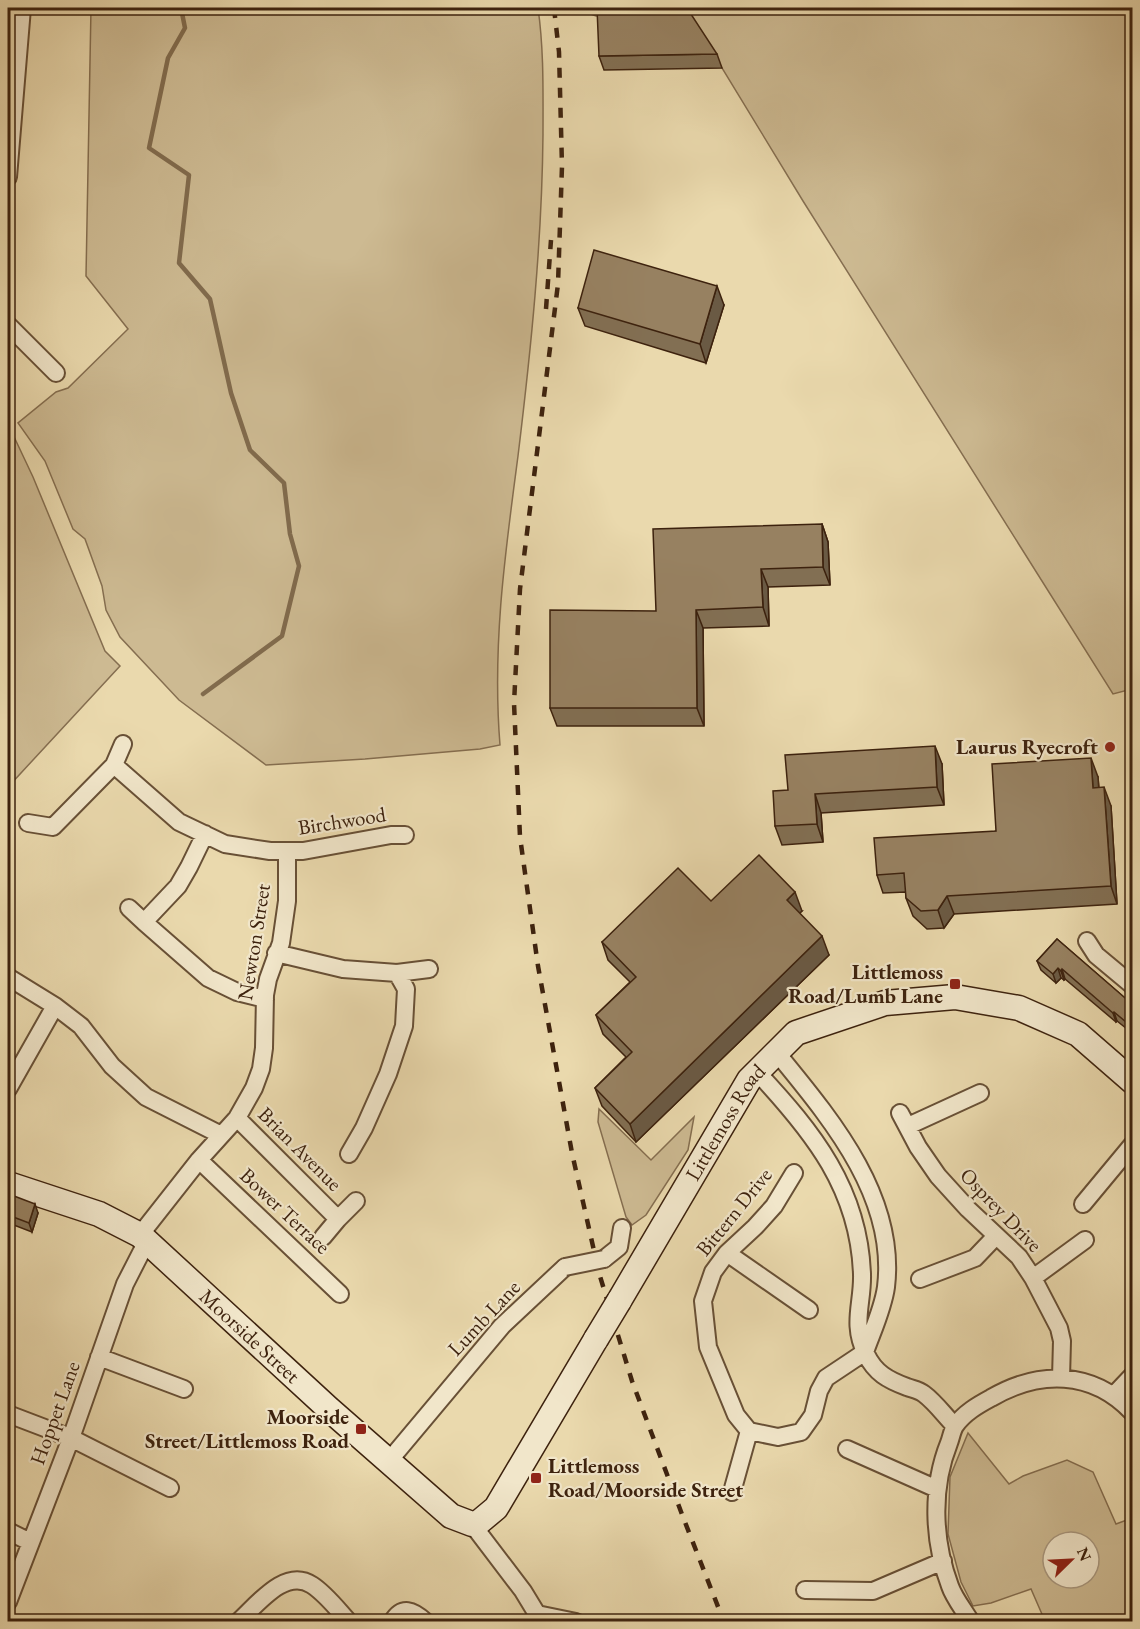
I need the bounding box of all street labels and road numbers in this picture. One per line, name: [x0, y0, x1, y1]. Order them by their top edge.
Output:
street label: Birchwood: [296, 800, 388, 841]
street label: Newton Street: [231, 881, 276, 1002]
street label: Littlemoss Road: [679, 1057, 771, 1185]
street label: Brian Avenue: [252, 1101, 348, 1197]
street label: Bower Terrace: [234, 1162, 336, 1260]
street label: Bittern Drive: [690, 1162, 777, 1261]
street label: Osprey Drive: [954, 1162, 1048, 1258]
street label: Lumb Lane: [441, 1274, 526, 1361]
street label: Moorside Street: [194, 1283, 306, 1389]
street label: Hoppet Lane: [23, 1357, 86, 1468]

